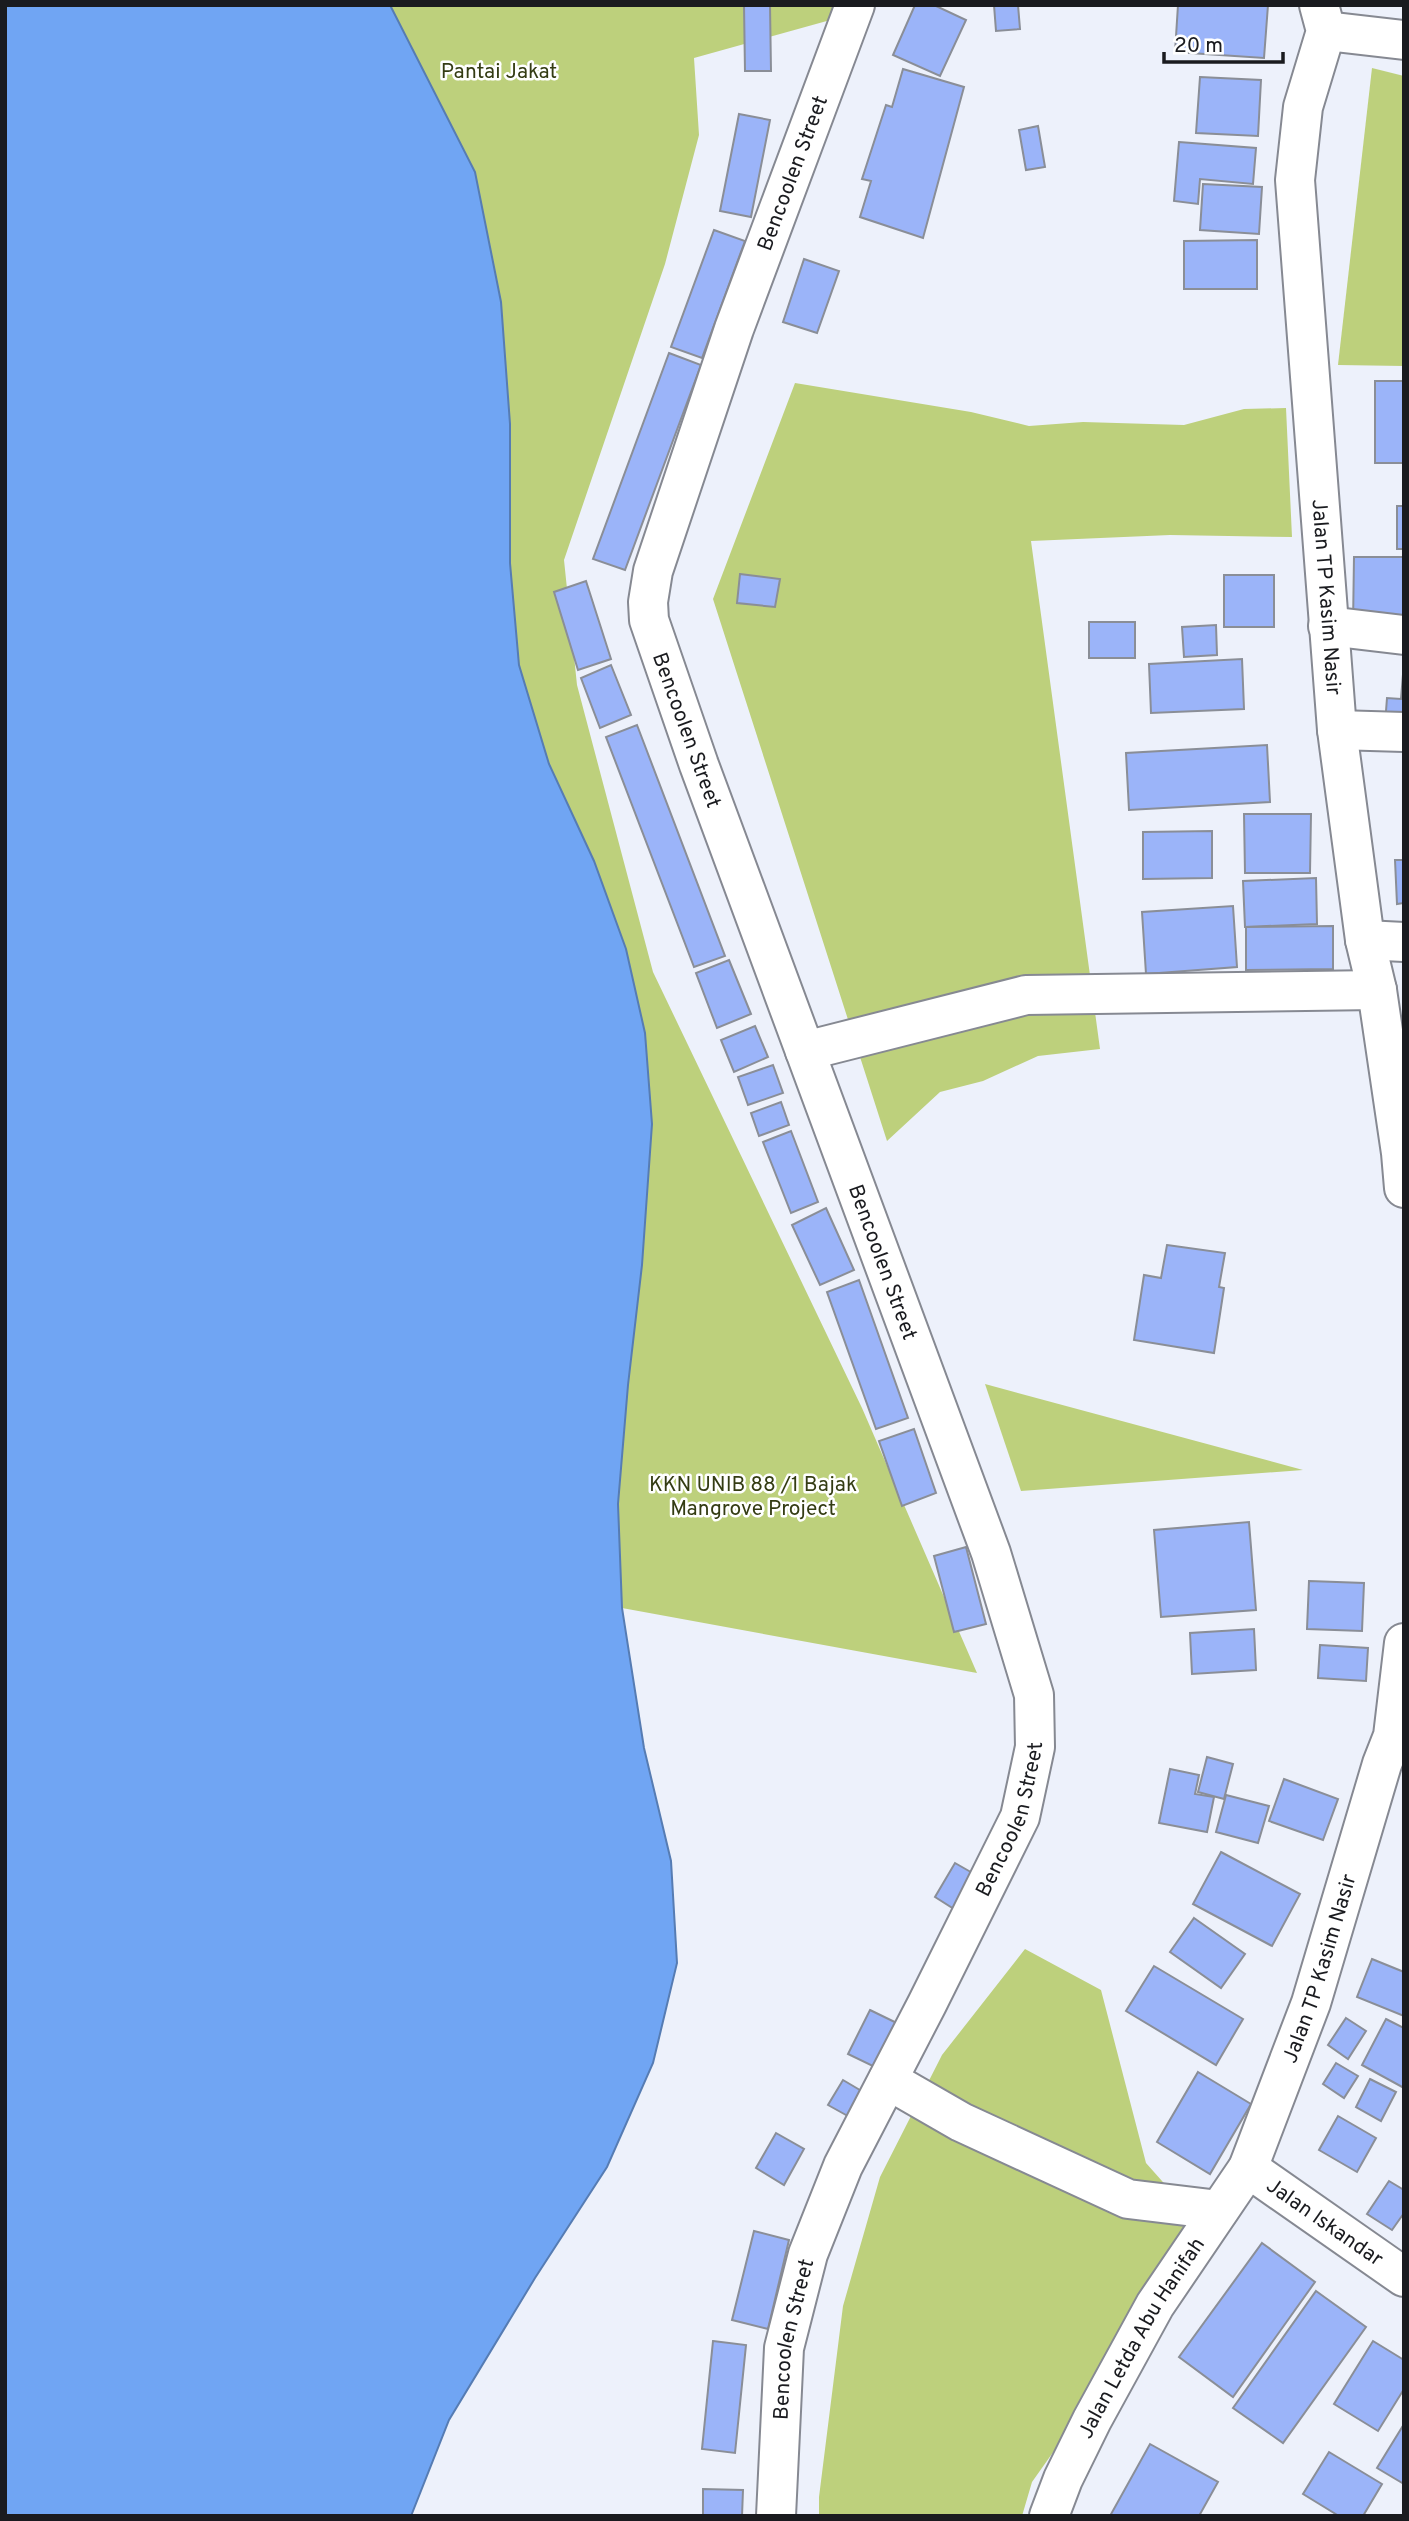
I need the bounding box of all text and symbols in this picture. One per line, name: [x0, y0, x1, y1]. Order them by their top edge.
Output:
scale bar: [1164, 21, 1283, 65]
text: 20 m: [1174, 33, 1223, 60]
park label: Pantai Jakat: [441, 59, 557, 86]
street label: Bencoolen Street: [752, 92, 835, 255]
street label: Jalan TP Kasim Nasir: [1304, 498, 1346, 696]
street label: Bencoolen Street: [645, 649, 726, 812]
street label: Bencoolen Street: [841, 1181, 922, 1344]
park label: KKN UNIB 88 /1 Bajak Mangrove Project: [649, 1472, 857, 1523]
street label: Bencoolen Street: [970, 1742, 1050, 1902]
street label: Jalan TP Kasim Nasir: [1277, 1871, 1363, 2067]
street label: Jalan Iskandar: [1260, 2173, 1388, 2273]
street label: Jalan Letda Abu Hanifah: [1073, 2233, 1212, 2443]
street label: Bencoolen Street: [769, 2256, 821, 2421]

